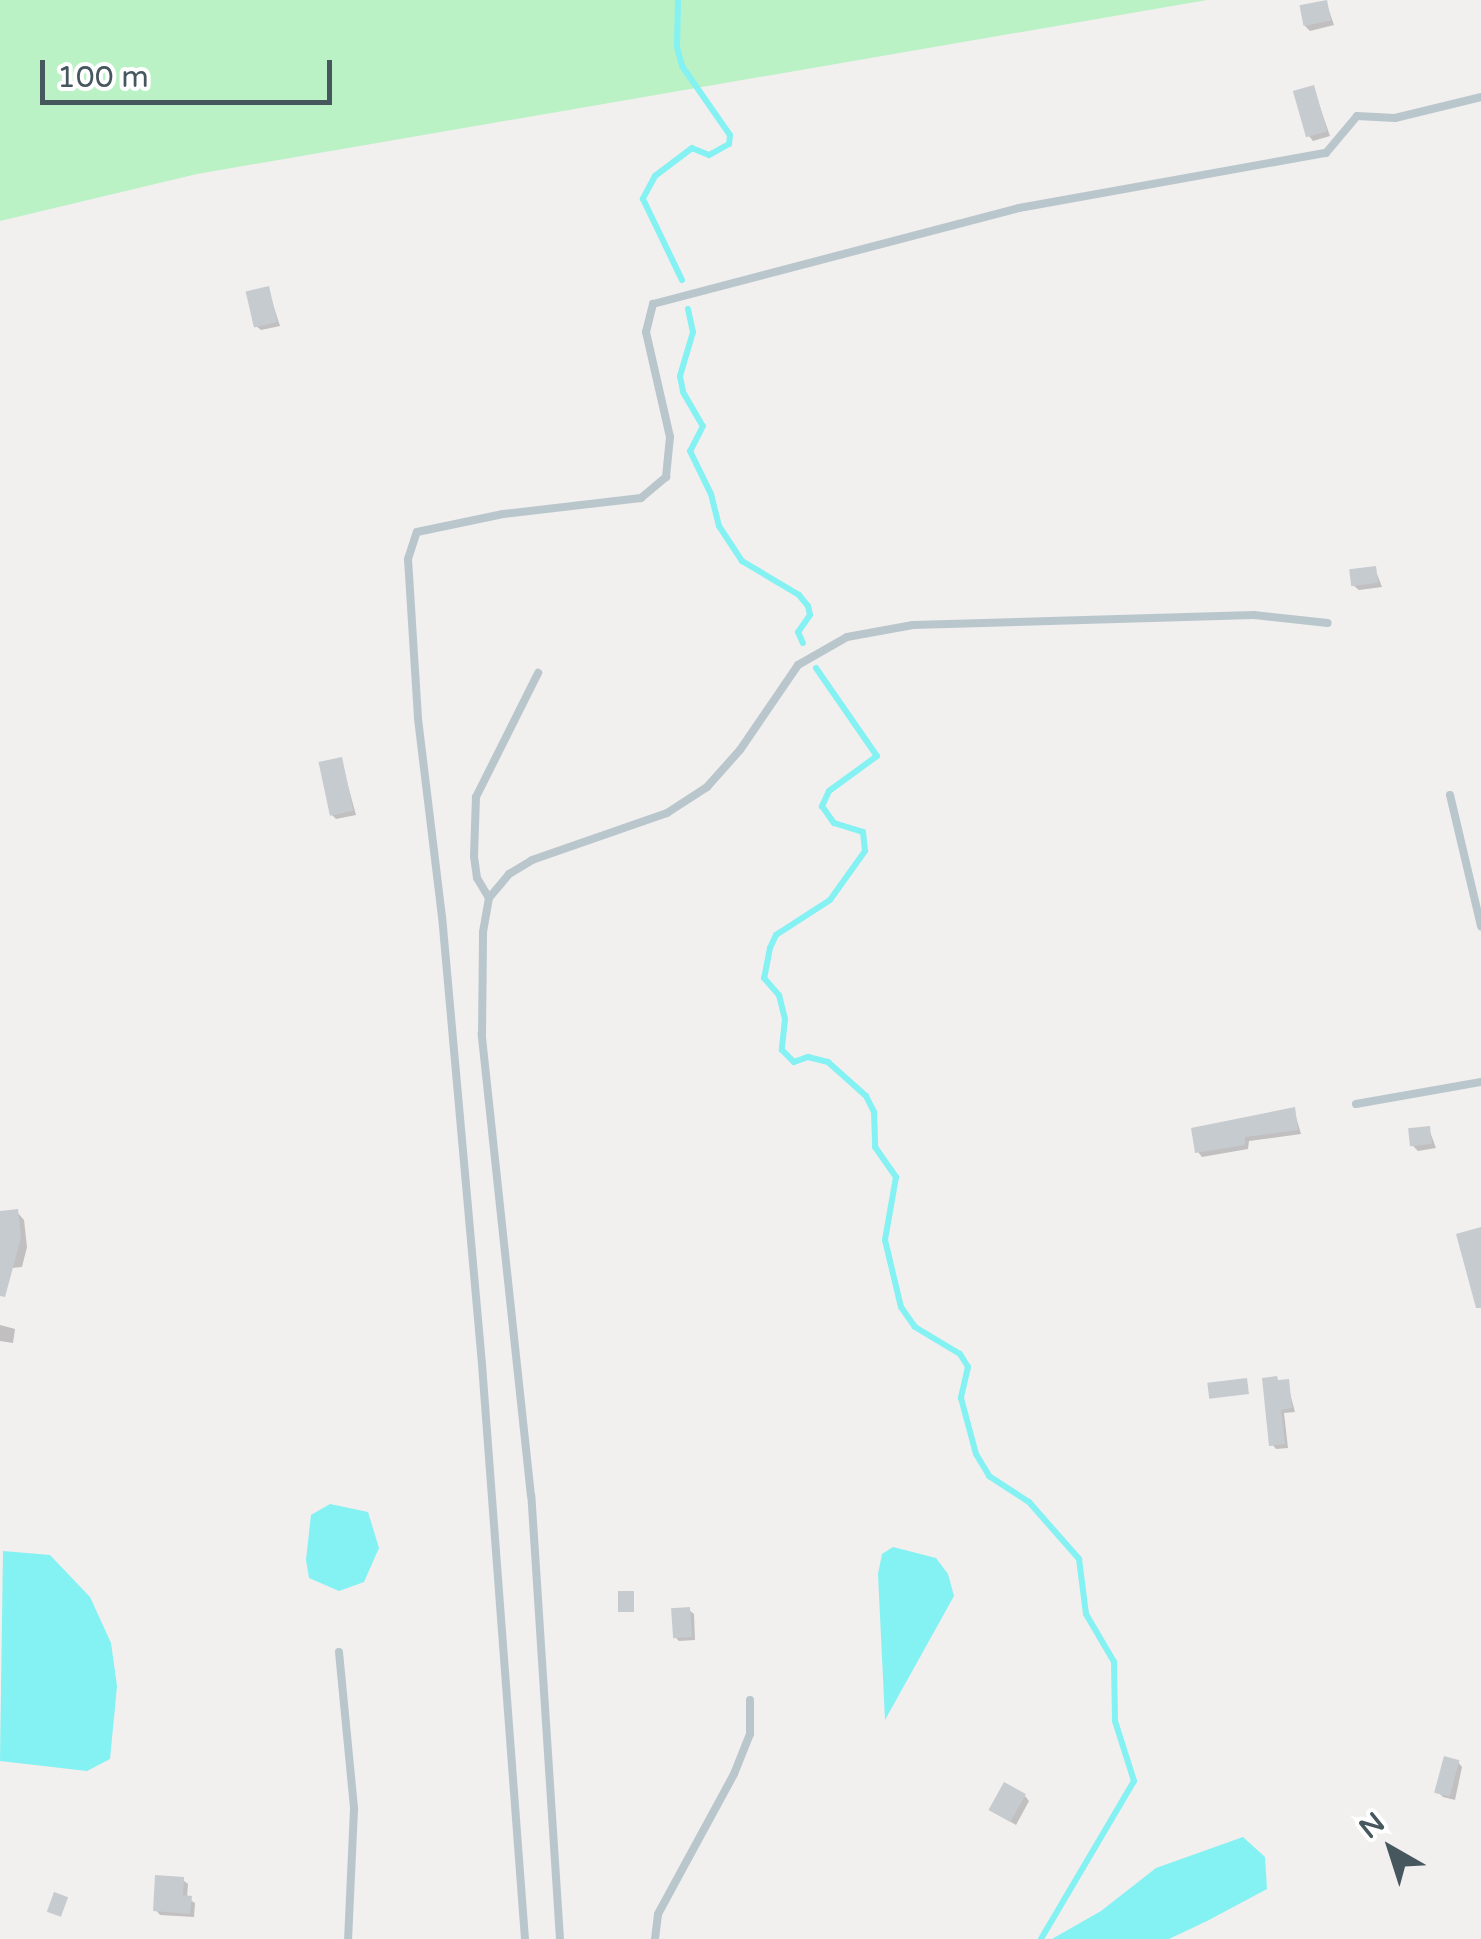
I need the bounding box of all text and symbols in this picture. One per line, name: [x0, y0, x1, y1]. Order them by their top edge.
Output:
scale bar: [45, 40, 338, 102]
text: 100 m: [57, 59, 149, 96]
north arrow: [1341, 1799, 1441, 1899]
text: N: [1353, 1805, 1392, 1846]

